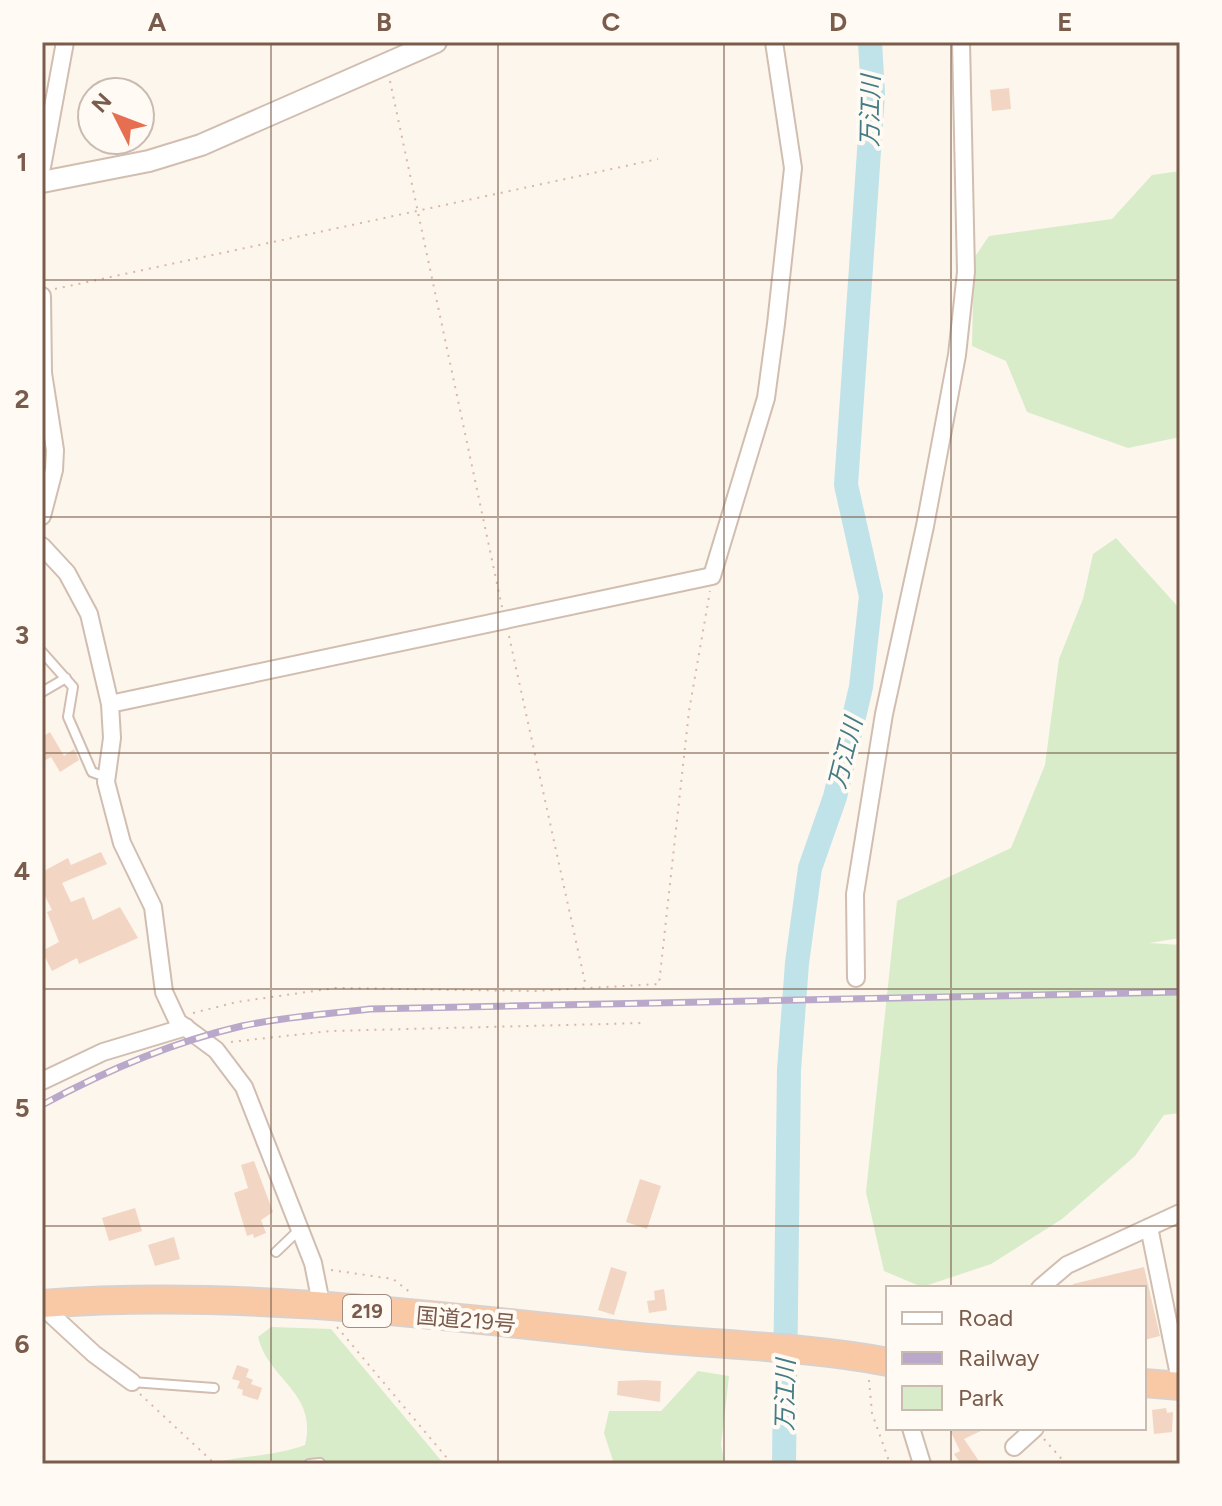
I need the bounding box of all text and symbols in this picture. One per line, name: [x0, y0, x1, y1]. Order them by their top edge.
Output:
text: A: [148, 6, 167, 38]
text: B: [376, 6, 392, 38]
text: C: [602, 6, 621, 38]
text: D: [829, 6, 847, 38]
text: E: [1057, 6, 1073, 38]
water label: 万江川: [855, 72, 885, 147]
north arrow: [76, 76, 156, 156]
text: N: [86, 88, 117, 118]
text: 1: [17, 146, 27, 178]
text: 2: [14, 383, 30, 415]
text: 3: [15, 619, 29, 651]
water label: 万江川: [822, 712, 869, 791]
text: 4: [14, 855, 30, 887]
text: 5: [14, 1092, 30, 1124]
legend: [886, 1286, 1146, 1430]
road number: 219: [343, 1295, 391, 1327]
street label: 国道219号: [415, 1302, 517, 1338]
text: Road: [958, 1303, 1013, 1332]
text: 6: [14, 1328, 30, 1360]
text: Railway: [958, 1343, 1040, 1372]
water label: 万江川: [770, 1356, 800, 1431]
text: Park: [958, 1383, 1004, 1412]

